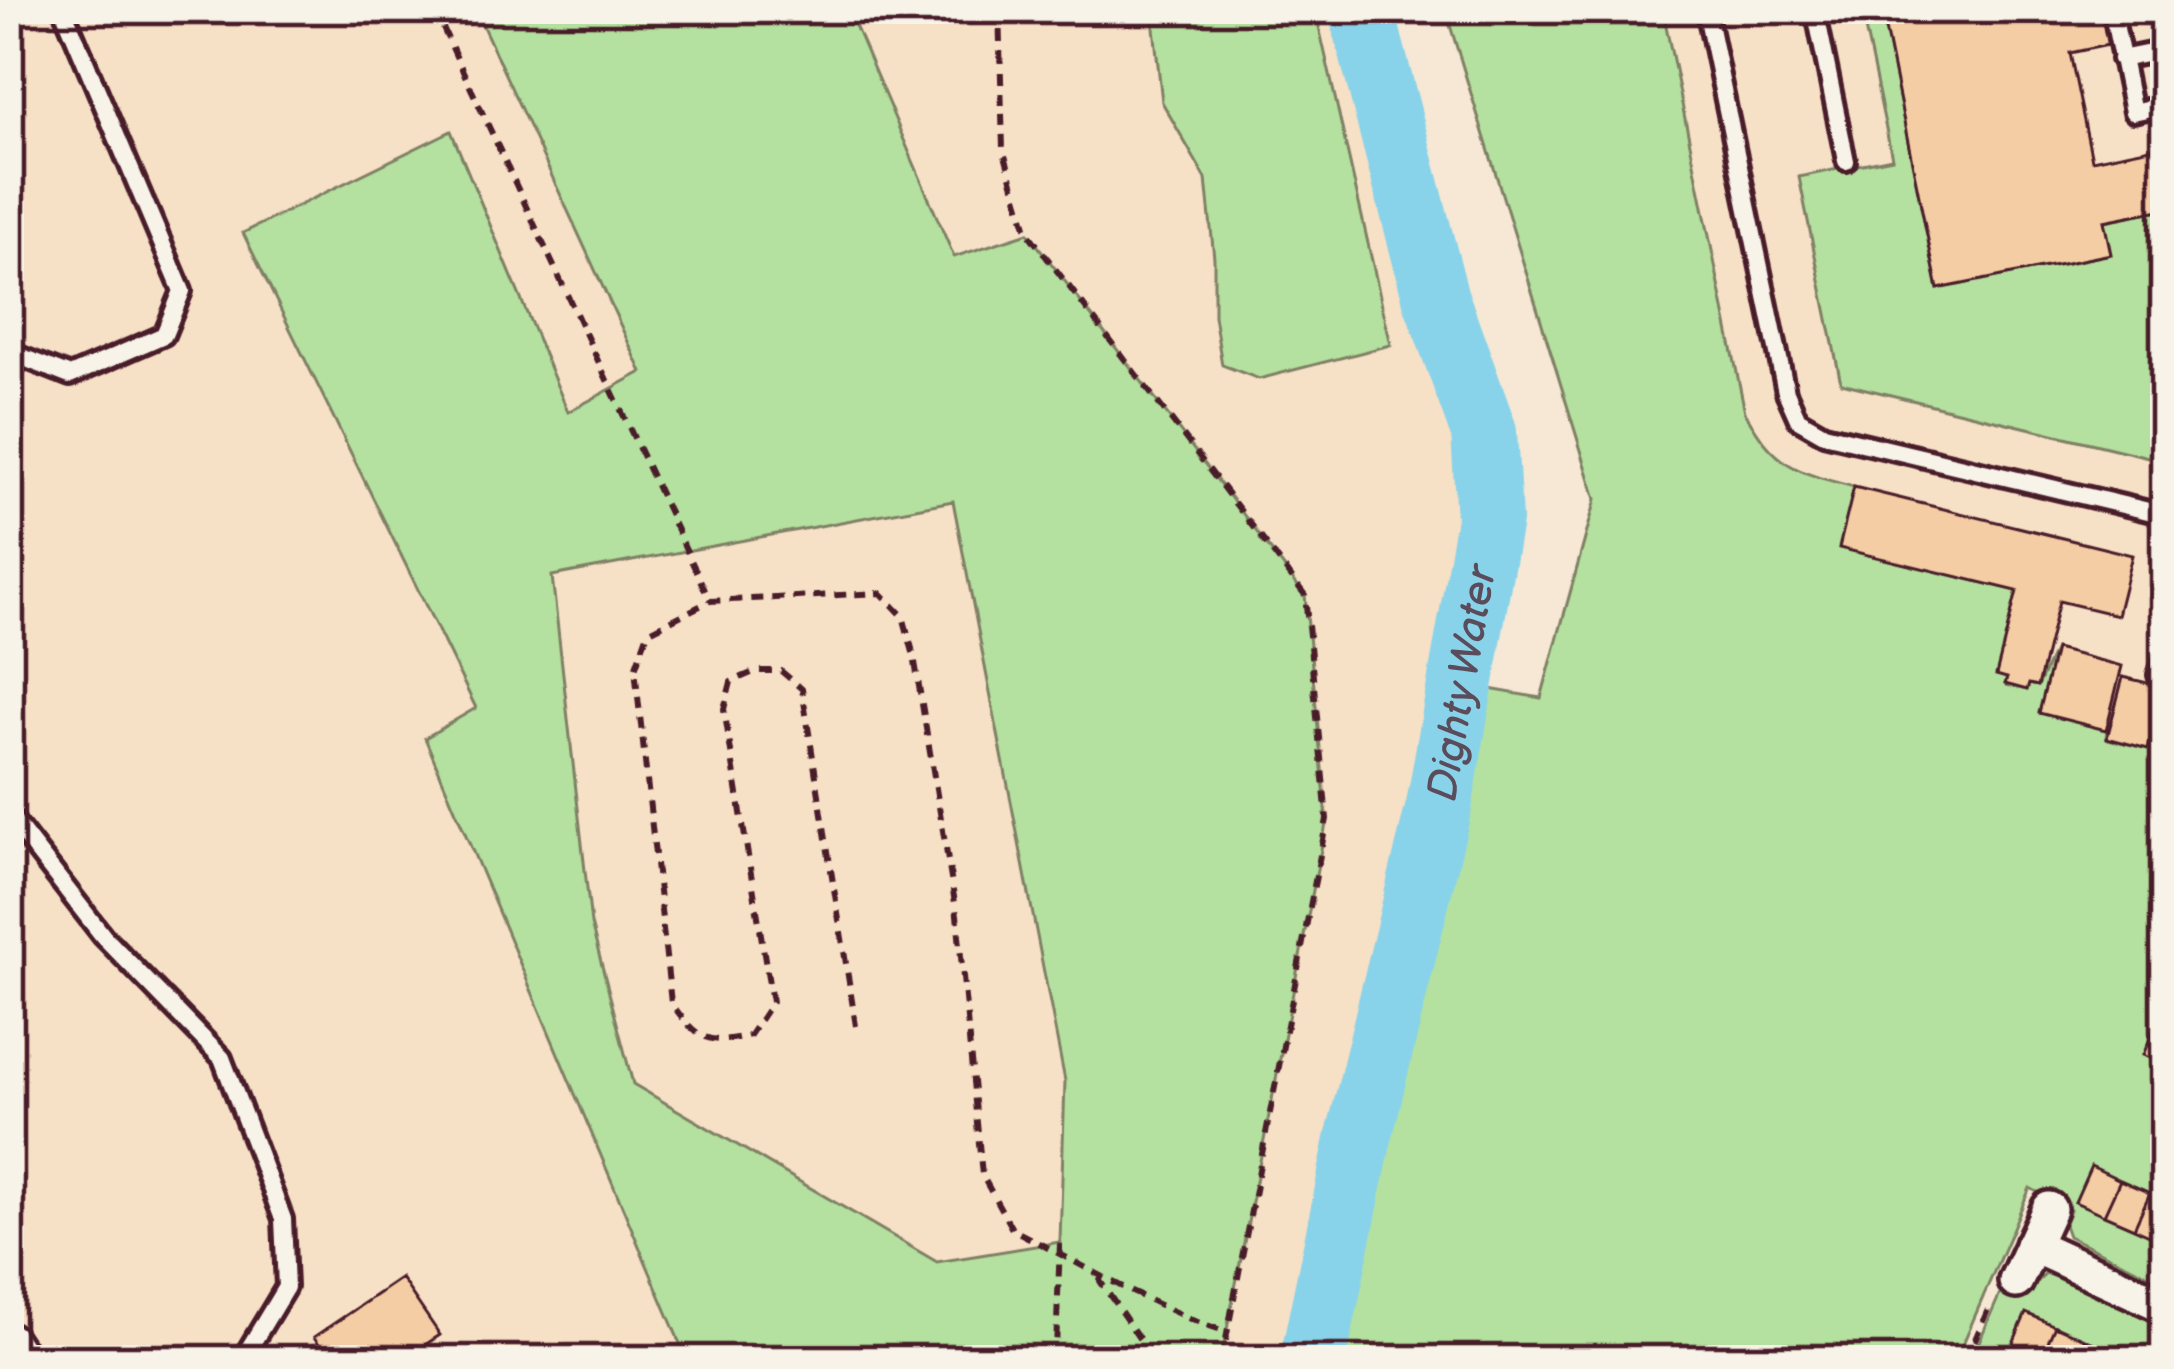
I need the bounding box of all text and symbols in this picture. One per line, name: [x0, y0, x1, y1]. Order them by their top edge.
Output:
water label: Dighty Water: [1417, 559, 1509, 805]

